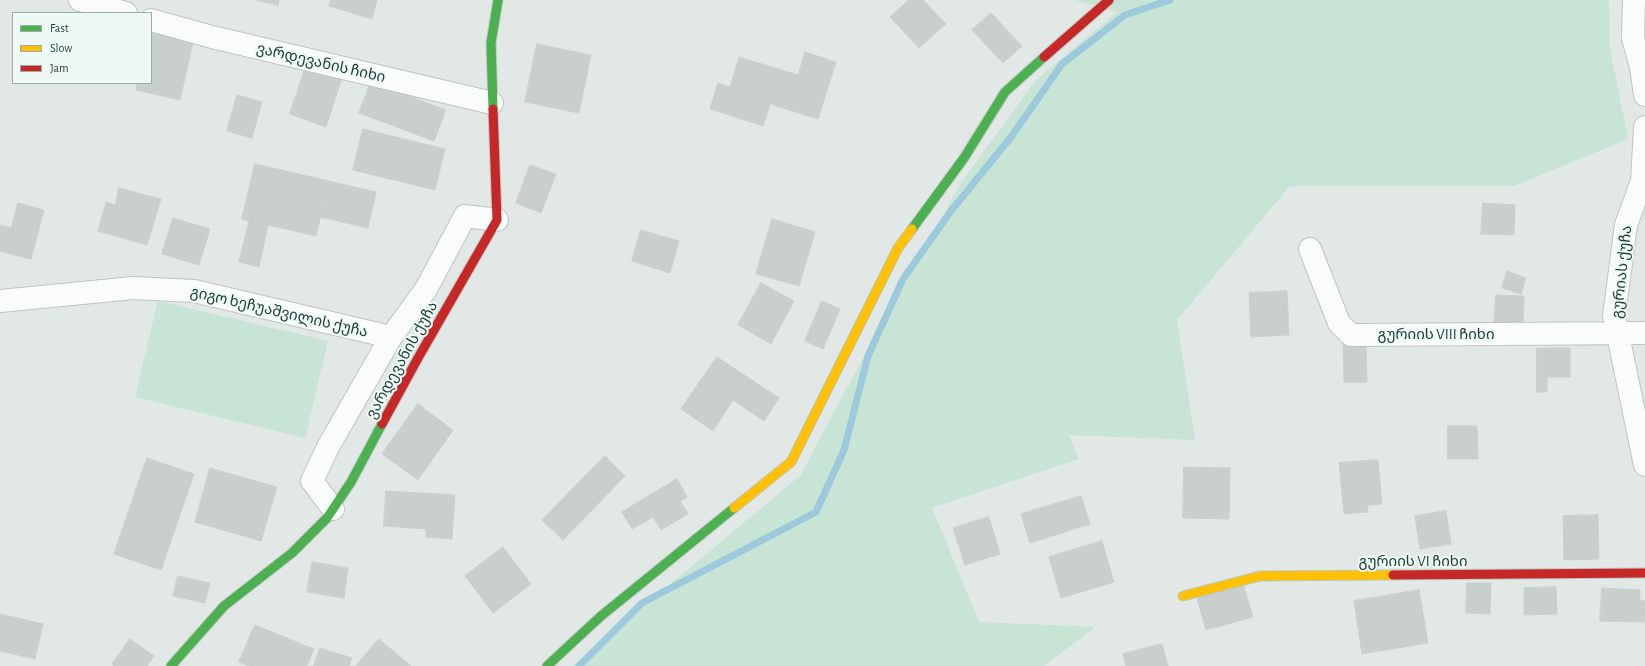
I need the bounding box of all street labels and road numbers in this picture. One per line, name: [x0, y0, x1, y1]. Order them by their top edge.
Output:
street label: ვარდევანის ჩიხი: [255, 39, 387, 87]
street label: გურიას ქუჩა: [1608, 225, 1636, 319]
street label: გიგო ხეჩუაშვილის ქუჩა: [189, 283, 369, 341]
street label: ვარდევანის ქუჩა: [362, 298, 442, 422]
street label: გურიის VIII ჩიხი: [1377, 325, 1495, 343]
street label: გურიის VI ჩიხი: [1359, 552, 1467, 570]

